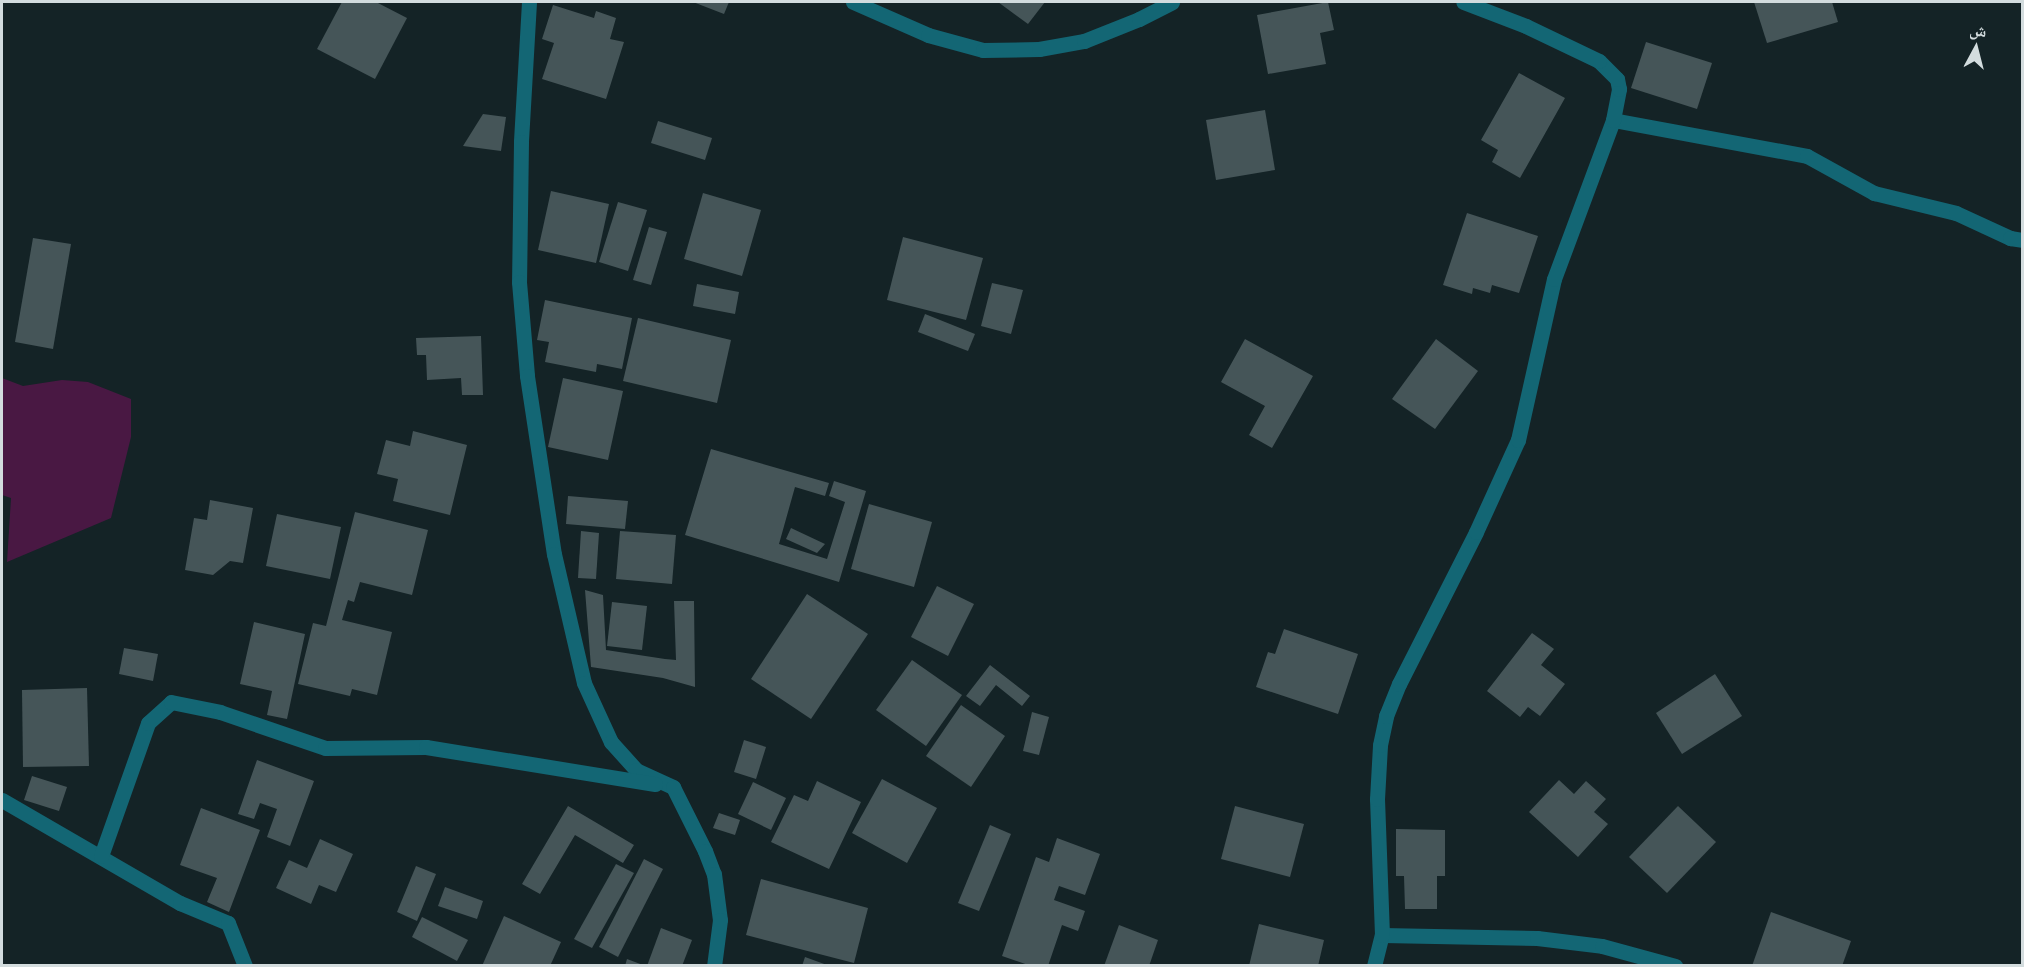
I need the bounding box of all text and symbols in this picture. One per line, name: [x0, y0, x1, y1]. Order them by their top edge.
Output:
north arrow: [1946, 18, 2006, 78]
text: ش: [1969, 19, 1988, 41]

